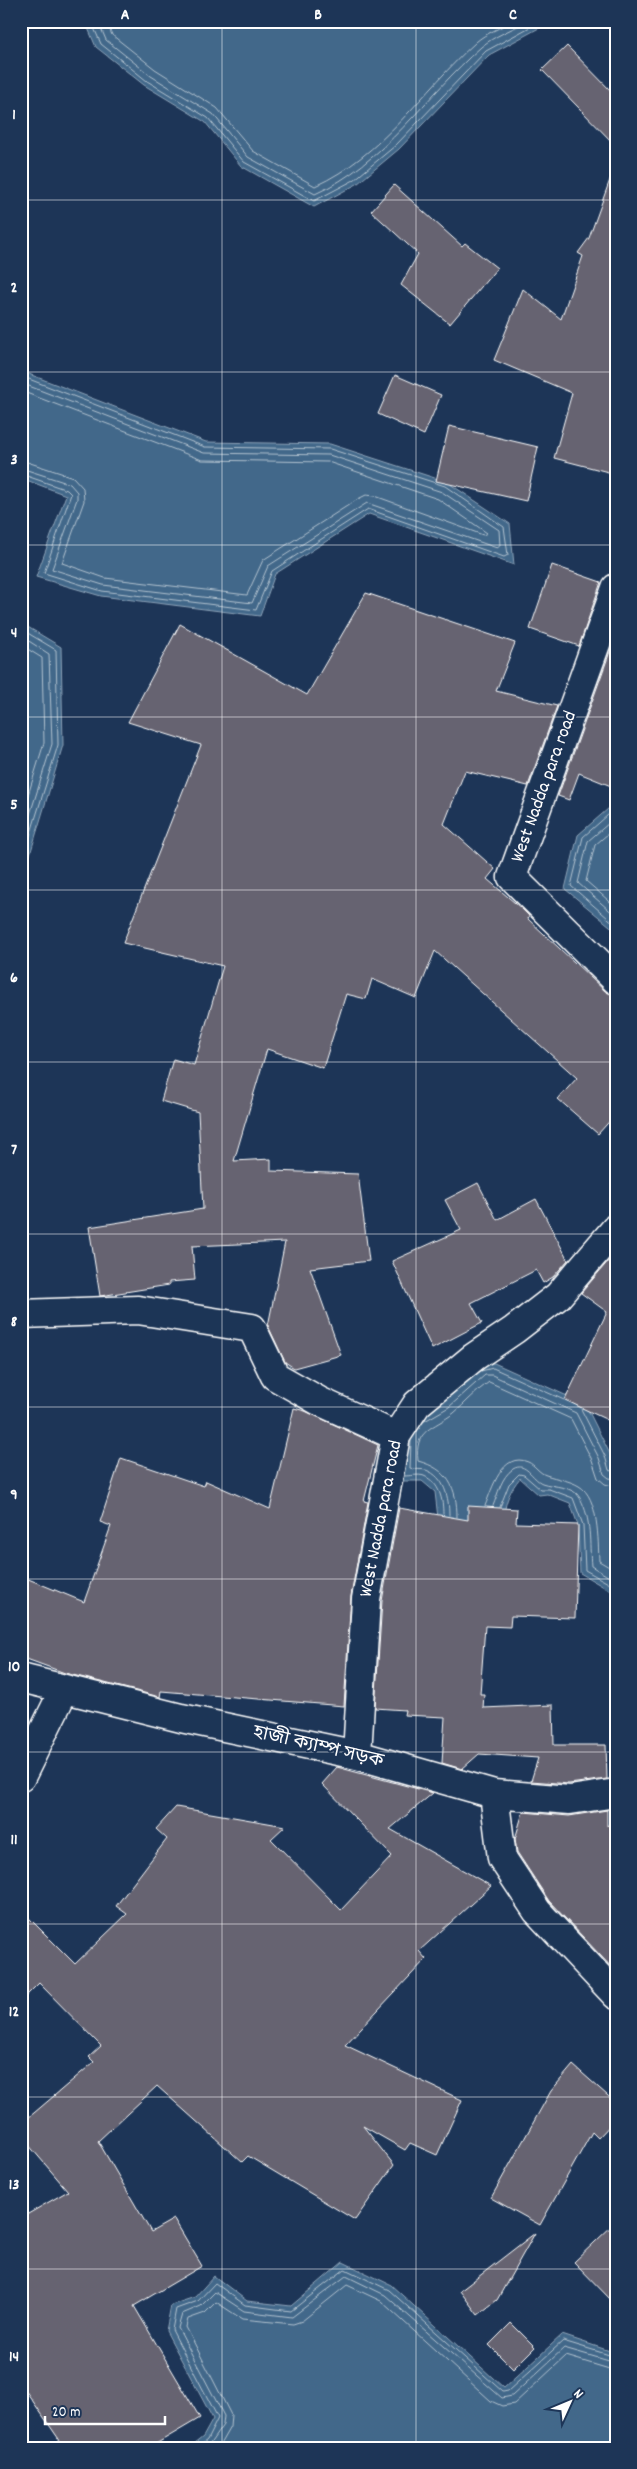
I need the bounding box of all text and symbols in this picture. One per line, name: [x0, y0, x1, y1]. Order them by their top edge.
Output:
text: A: [121, 4, 130, 27]
text: B: [314, 4, 322, 27]
text: C: [509, 4, 517, 27]
text: 1: [12, 104, 16, 127]
text: 2: [11, 277, 18, 300]
text: 3: [10, 449, 18, 472]
text: 4: [11, 622, 17, 645]
street label: West Nadda para road: [505, 708, 585, 866]
text: 5: [10, 794, 18, 817]
text: 6: [10, 967, 18, 990]
text: 7: [11, 1139, 17, 1162]
text: 8: [11, 1311, 18, 1334]
street label: West Nadda para road: [354, 1438, 410, 1600]
text: 9: [10, 1484, 18, 1507]
text: 10: [8, 1656, 20, 1679]
street label: হাজী ক্যাম্প সড়ক: [249, 1719, 387, 1776]
text: 11: [10, 1829, 18, 1852]
text: 12: [9, 2001, 19, 2024]
text: 13: [9, 2174, 19, 2197]
text: 14: [9, 2346, 19, 2369]
north arrow: [544, 2376, 594, 2426]
text: N: [568, 2385, 588, 2404]
scale bar: [45, 2394, 165, 2426]
text: 20 m: [52, 2402, 80, 2424]

